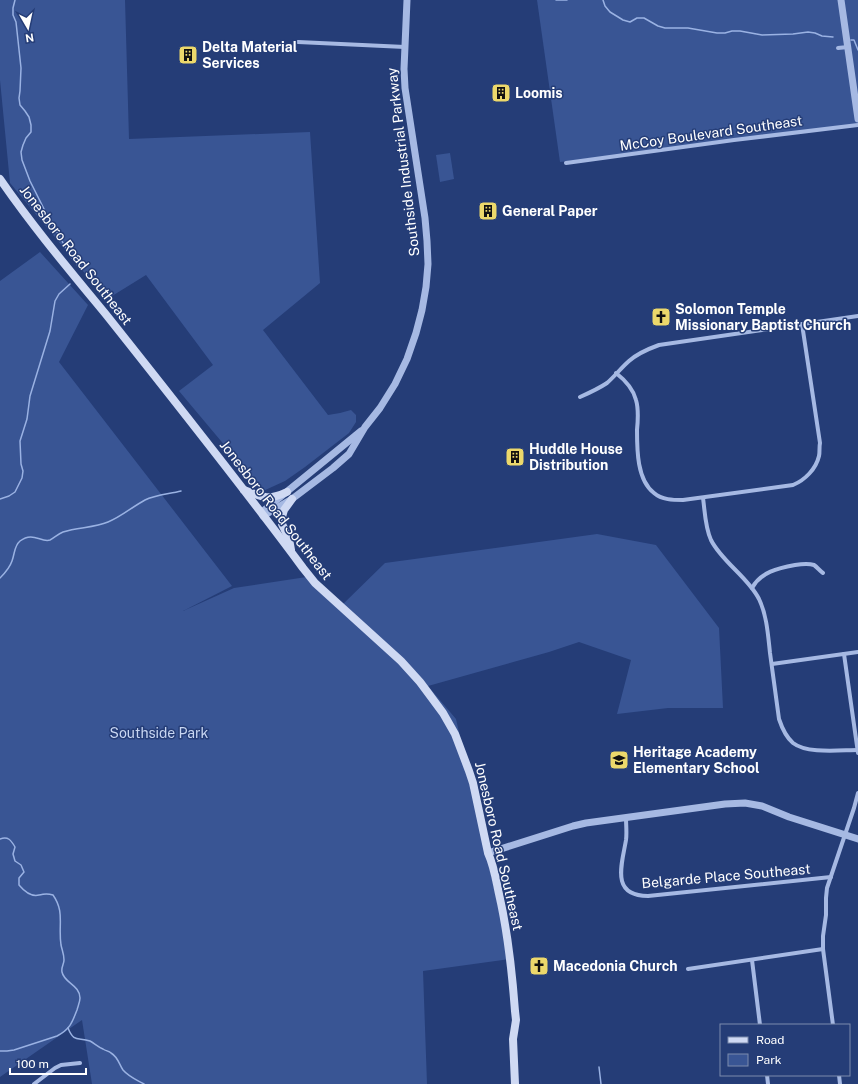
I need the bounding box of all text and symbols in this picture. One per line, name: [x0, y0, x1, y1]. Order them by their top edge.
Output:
north arrow: [8, 8, 48, 48]
text: N: [24, 31, 35, 44]
place label: Delta Material Services: [202, 39, 298, 71]
building icon: Delta Material Services: [177, 44, 199, 66]
street label: Southside Industrial Parkway: [383, 66, 423, 257]
building icon: Loomis: [490, 82, 512, 104]
place label: Loomis: [515, 85, 563, 101]
street label: McCoy Boulevard Southeast: [619, 112, 803, 154]
street label: Jonesboro Road Southeast: [17, 182, 135, 328]
building icon: General Paper: [477, 200, 499, 222]
place label: General Paper: [502, 203, 598, 219]
place label: Solomon Temple Missionary Baptist Church: [675, 301, 851, 333]
church icon: Solomon Temple Missionary Baptist Church: [650, 306, 672, 328]
street label: Jonesboro Road Southeast: [217, 437, 335, 583]
place label: Huddle House Distribution: [529, 441, 623, 473]
building icon: Huddle House Distribution: [504, 446, 526, 468]
park label: Southside Park: [110, 725, 209, 741]
place label: Heritage Academy Elementary School: [633, 744, 760, 776]
school or university icon: Heritage Academy Elementary School: [608, 749, 630, 771]
street label: Jonesboro Road Southeast: [472, 760, 526, 932]
street label: Belgarde Place Southeast: [641, 861, 811, 891]
church icon: Macedonia Church: [528, 955, 550, 977]
place label: Macedonia Church: [553, 958, 678, 974]
legend: [720, 1024, 850, 1076]
text: Road: [756, 1033, 784, 1047]
scale bar: [10, 1050, 86, 1076]
text: Park: [756, 1053, 782, 1067]
text: 100 m: [16, 1057, 49, 1071]

